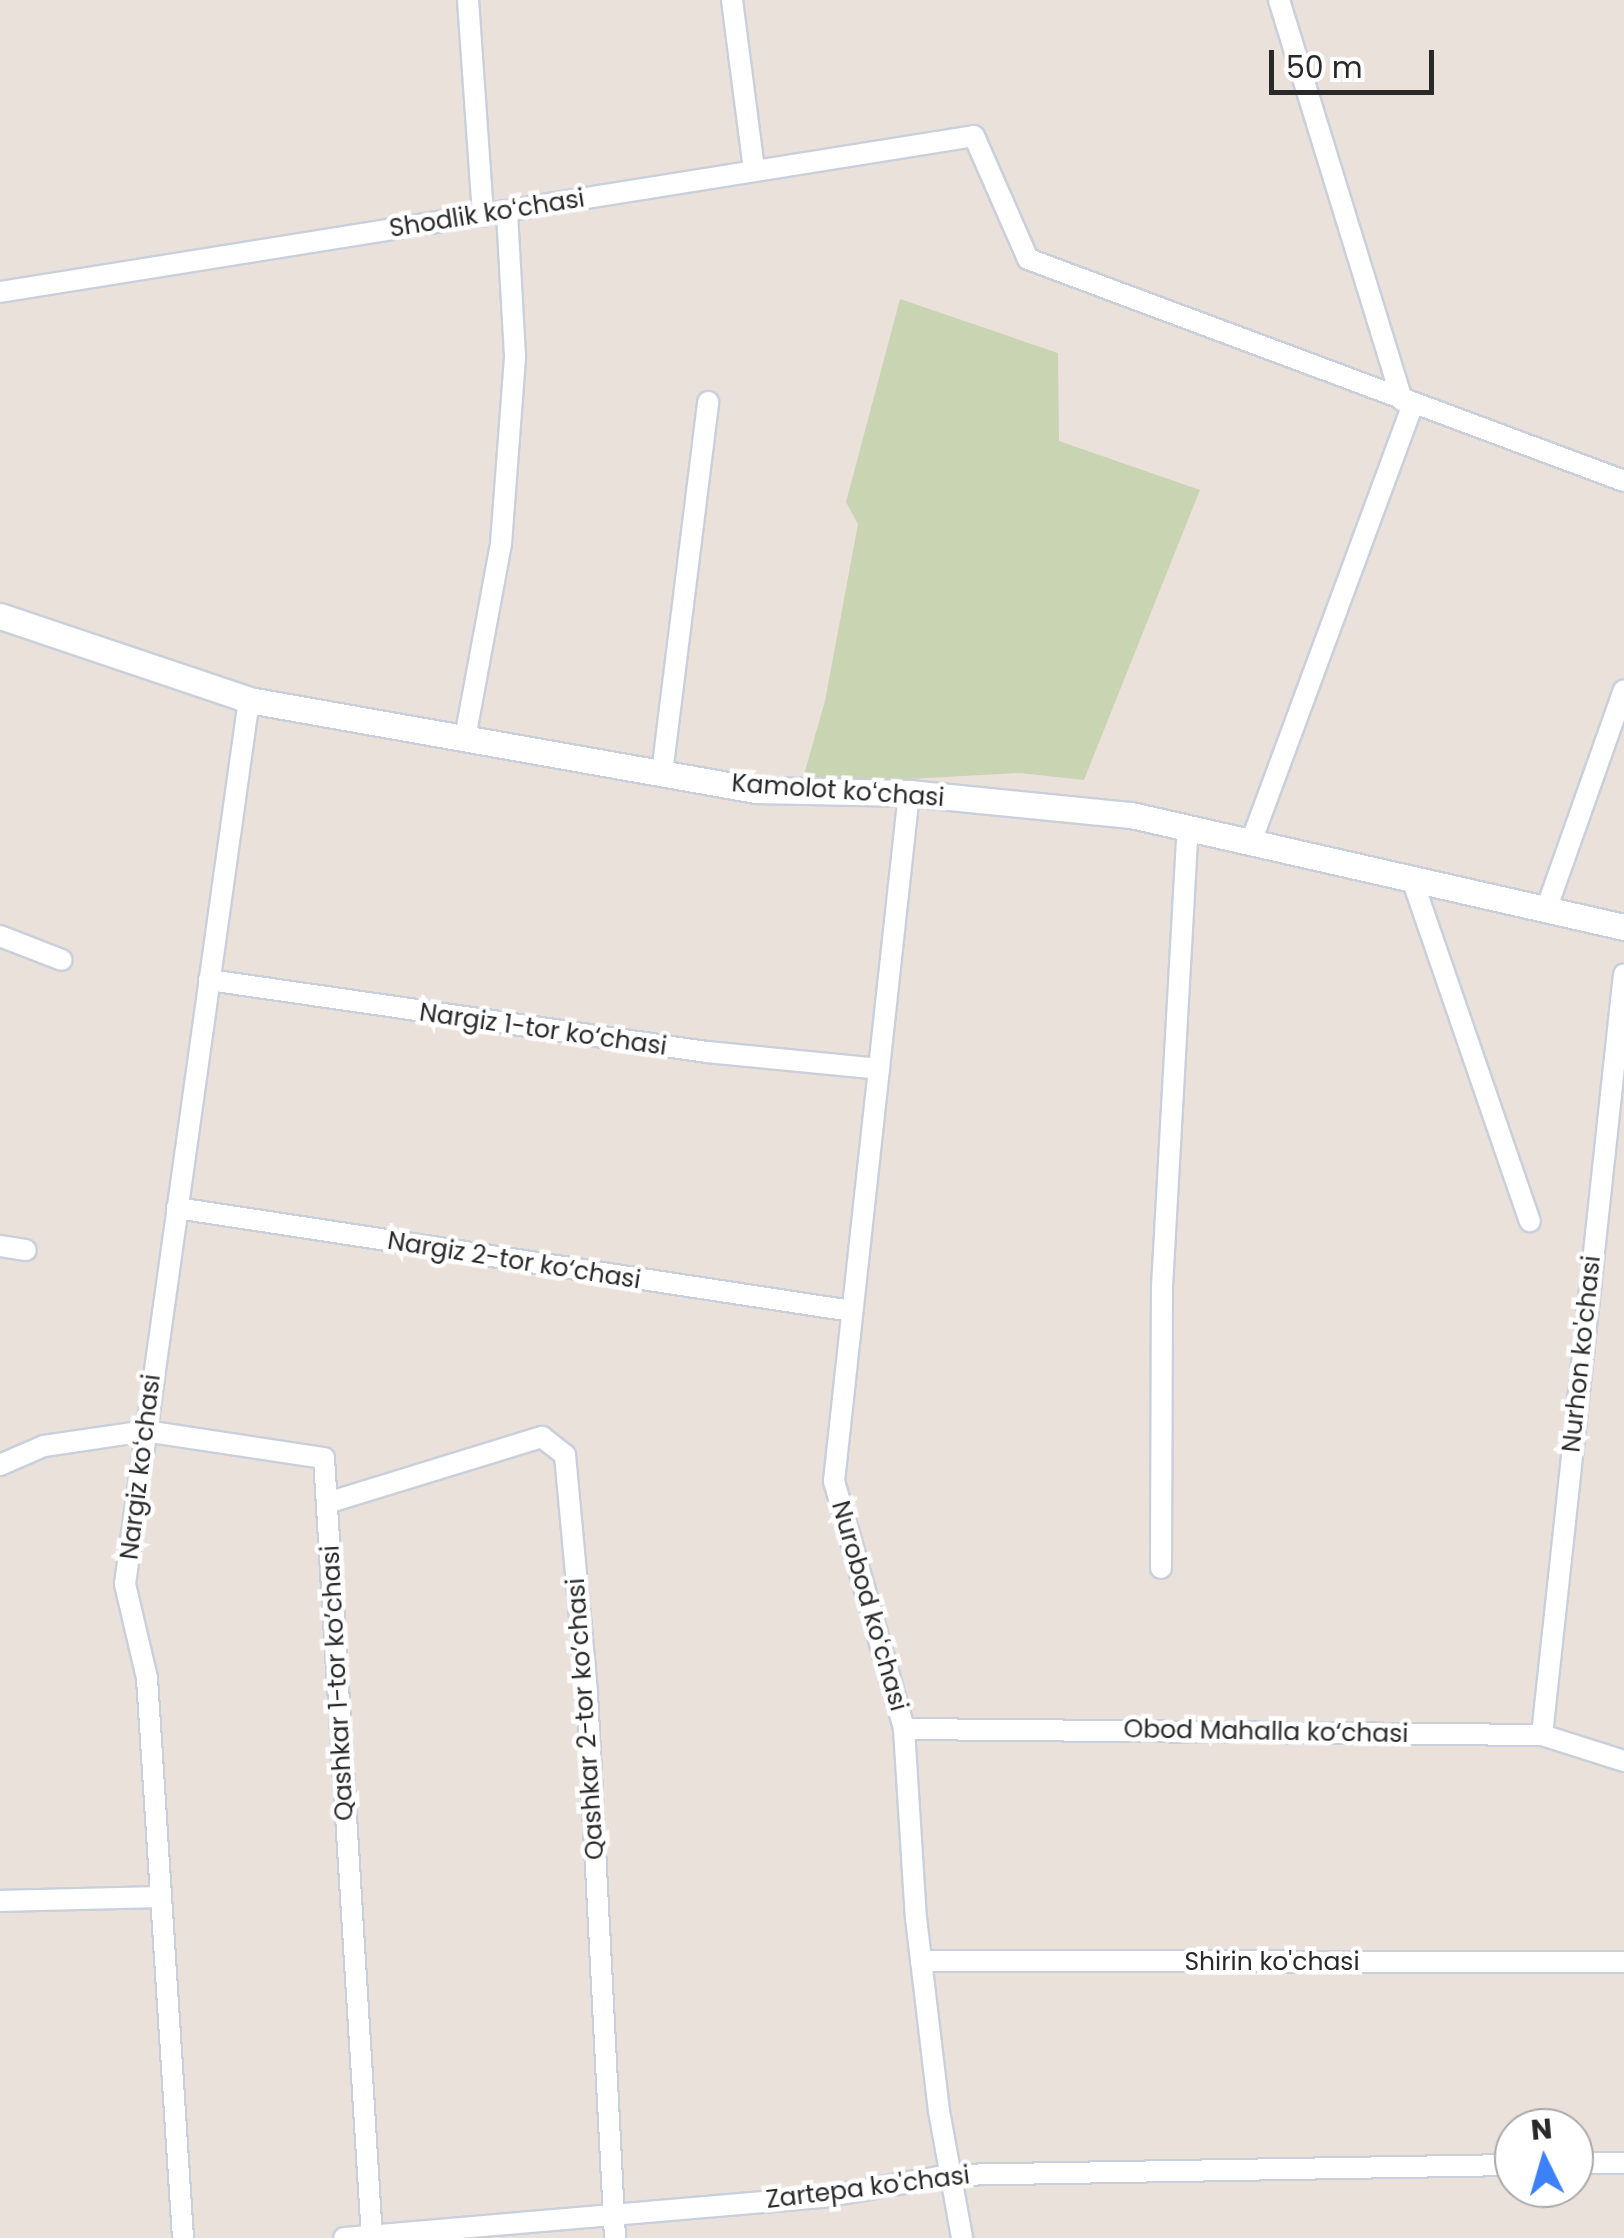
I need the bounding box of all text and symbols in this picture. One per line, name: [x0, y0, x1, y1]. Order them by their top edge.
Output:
scale bar: [1274, 30, 1439, 92]
text: 50 m: [1286, 46, 1363, 89]
street label: Shodlik koʻchasi: [387, 184, 587, 244]
street label: Kamolot koʻchasi: [731, 769, 945, 813]
street label: Nargiz 1-tor ko‘chasi: [417, 998, 669, 1062]
street label: Nargiz 2-tor ko‘chasi: [385, 1226, 643, 1296]
street label: Nurhon ko'chasi: [1557, 1254, 1607, 1454]
street label: Nargiz koʻchasi: [115, 1373, 167, 1561]
street label: Nurobod koʻchasi: [825, 1498, 913, 1714]
street label: Qashkar 1-tor koʼchasi: [316, 1544, 360, 1822]
street label: Qashkar 2-tor koʼchasi: [561, 1577, 611, 1861]
street label: Obod Mahalla ko‘chasi: [1123, 1715, 1409, 1749]
street label: Shirin ko'chasi: [1184, 1947, 1360, 1977]
north arrow: [1494, 2108, 1594, 2208]
text: N: [1529, 2109, 1554, 2150]
street label: Zartepa ko'chasi: [764, 2161, 972, 2215]

